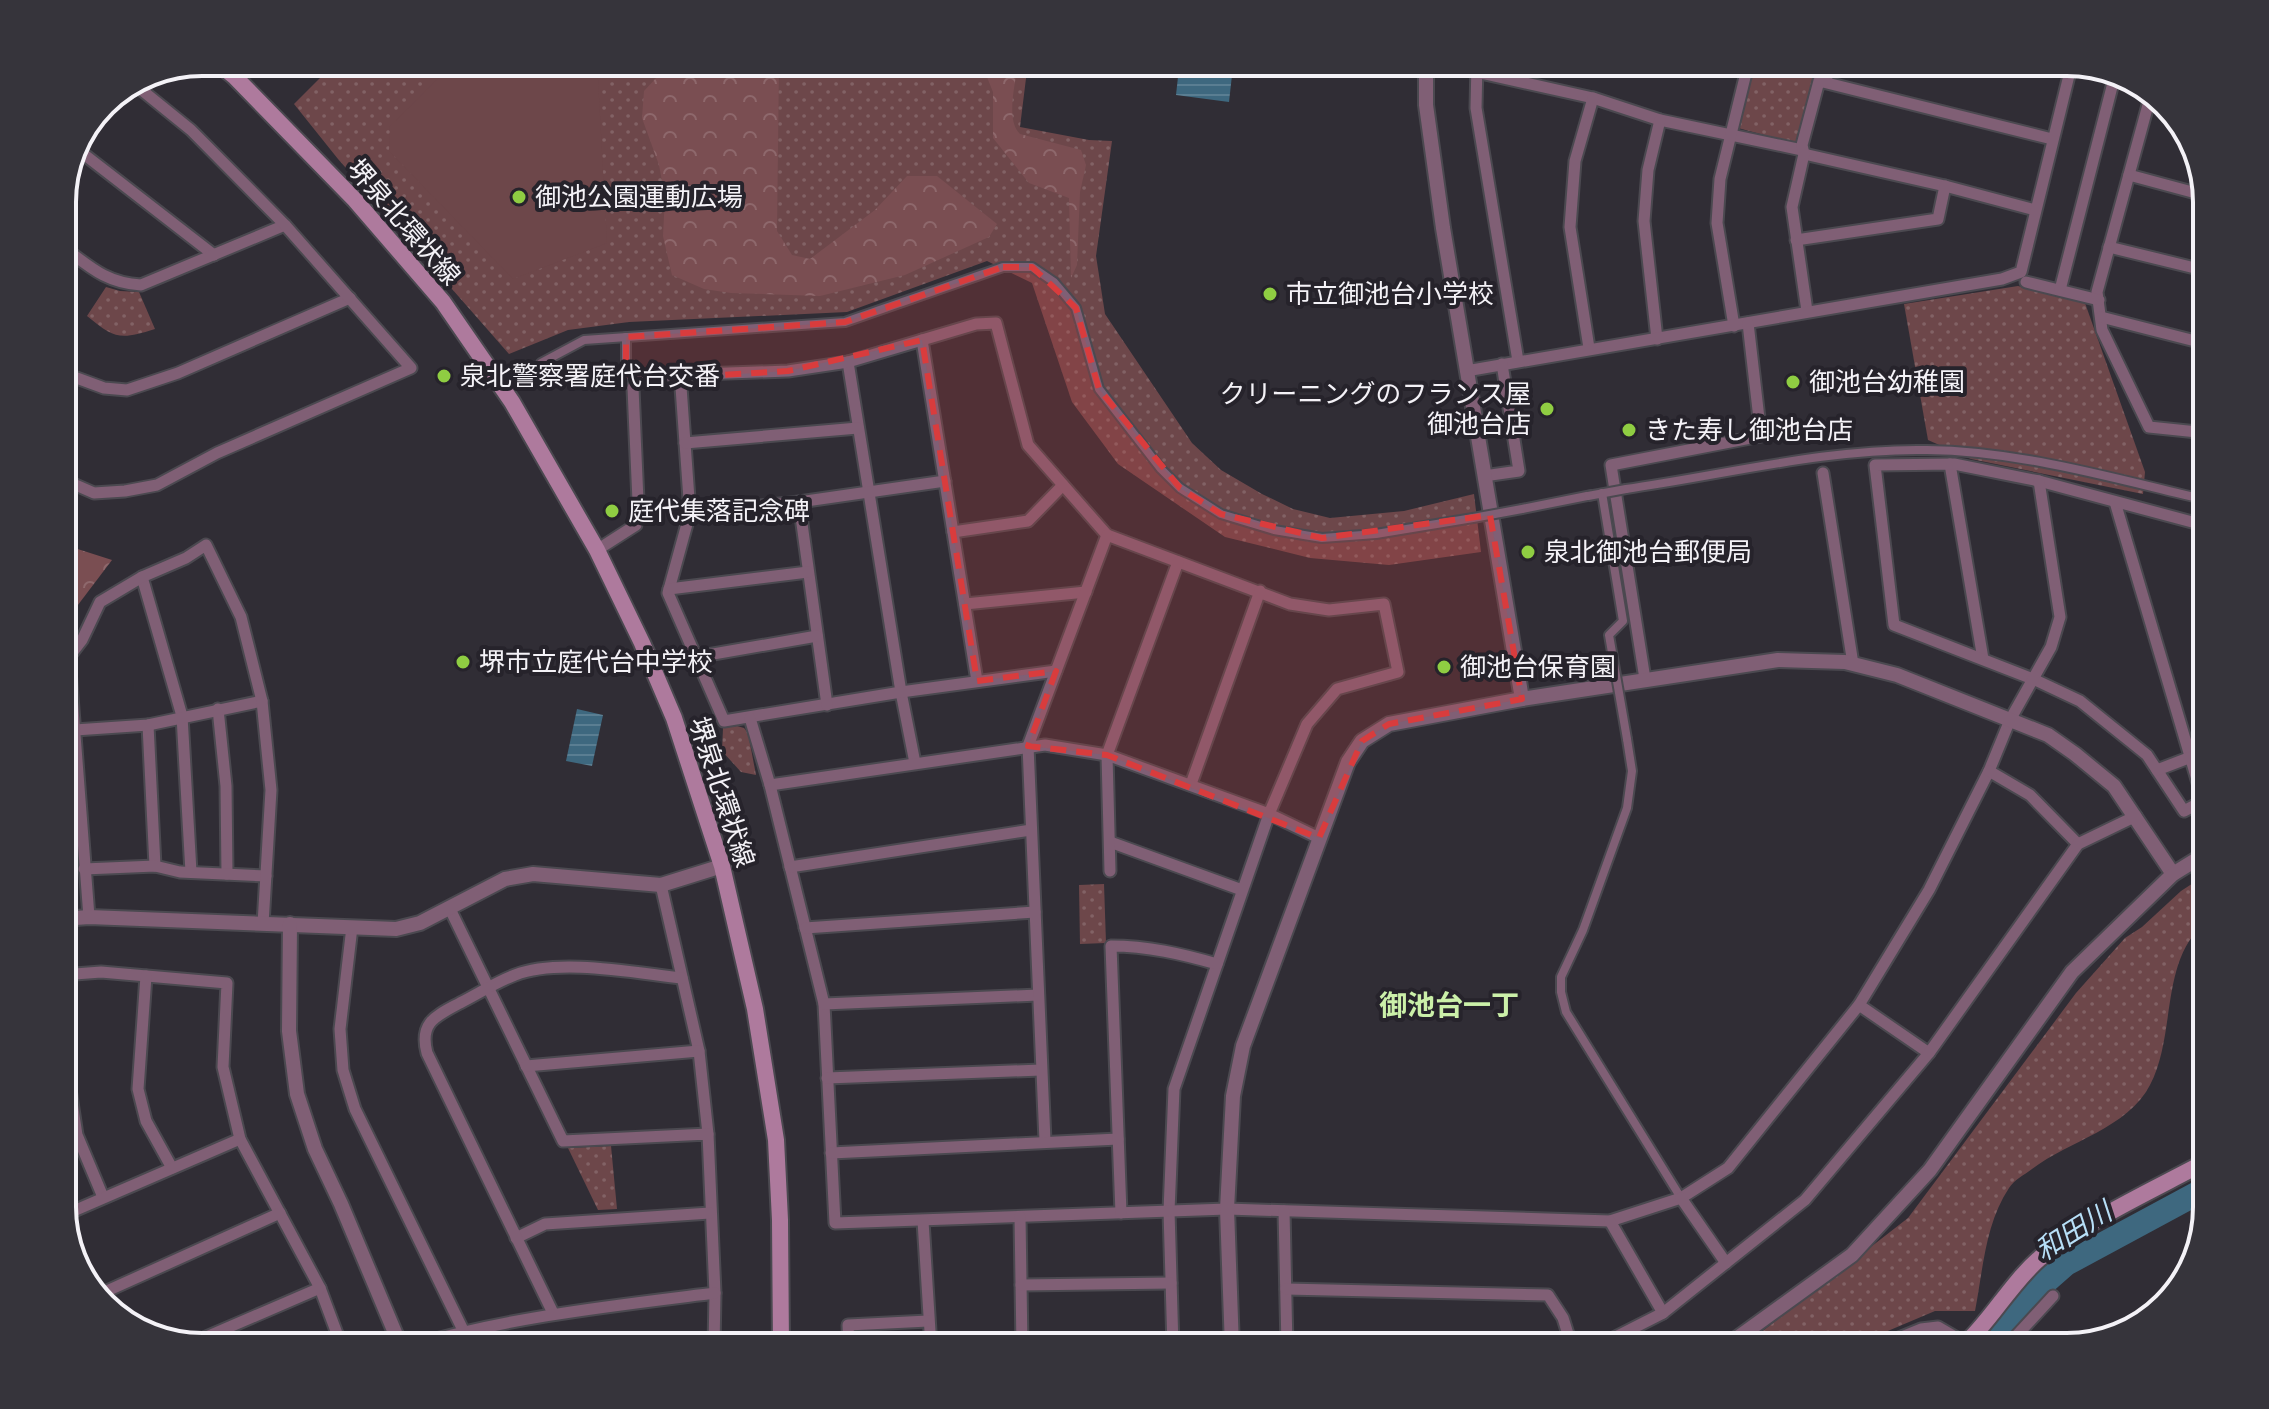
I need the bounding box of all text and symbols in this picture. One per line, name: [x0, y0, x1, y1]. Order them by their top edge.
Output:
street label: 堺泉北環状線: [337, 151, 470, 295]
place label: 御池公園運動広場: [535, 178, 743, 218]
marker: 御池公園運動広場: [510, 188, 528, 206]
place label: 市立御池台小学校: [1286, 275, 1494, 315]
marker: 市立御池台小学校: [1261, 285, 1279, 303]
place label: 泉北警察署庭代台交番: [460, 357, 720, 397]
place label: 御池台幼稚園: [1809, 363, 1965, 403]
marker: 泉北警察署庭代台交番: [435, 367, 453, 385]
marker: 御池台幼稚園: [1784, 373, 1802, 391]
place label: クリーニングのフランス屋 御池台店: [1220, 375, 1531, 445]
marker: クリーニングのフランス屋 御池台店: [1538, 400, 1556, 418]
place label: きた寿し御池台店: [1645, 411, 1853, 451]
marker: きた寿し御池台店: [1620, 421, 1638, 439]
place label: 庭代集落記念碑: [628, 492, 810, 532]
marker: 庭代集落記念碑: [603, 502, 621, 520]
place label: 泉北御池台郵便局: [1544, 533, 1752, 573]
marker: 泉北御池台郵便局: [1519, 543, 1537, 561]
place label: 堺市立庭代台中学校: [479, 643, 713, 683]
place label: 御池台保育園: [1460, 648, 1616, 688]
marker: 堺市立庭代台中学校: [454, 653, 472, 671]
marker: 御池台保育園: [1435, 658, 1453, 676]
street label: 堺泉北環状線: [678, 712, 764, 873]
district label: 御池台一丁: [1379, 985, 1519, 1028]
water label: 和田川: [2027, 1190, 2123, 1273]

